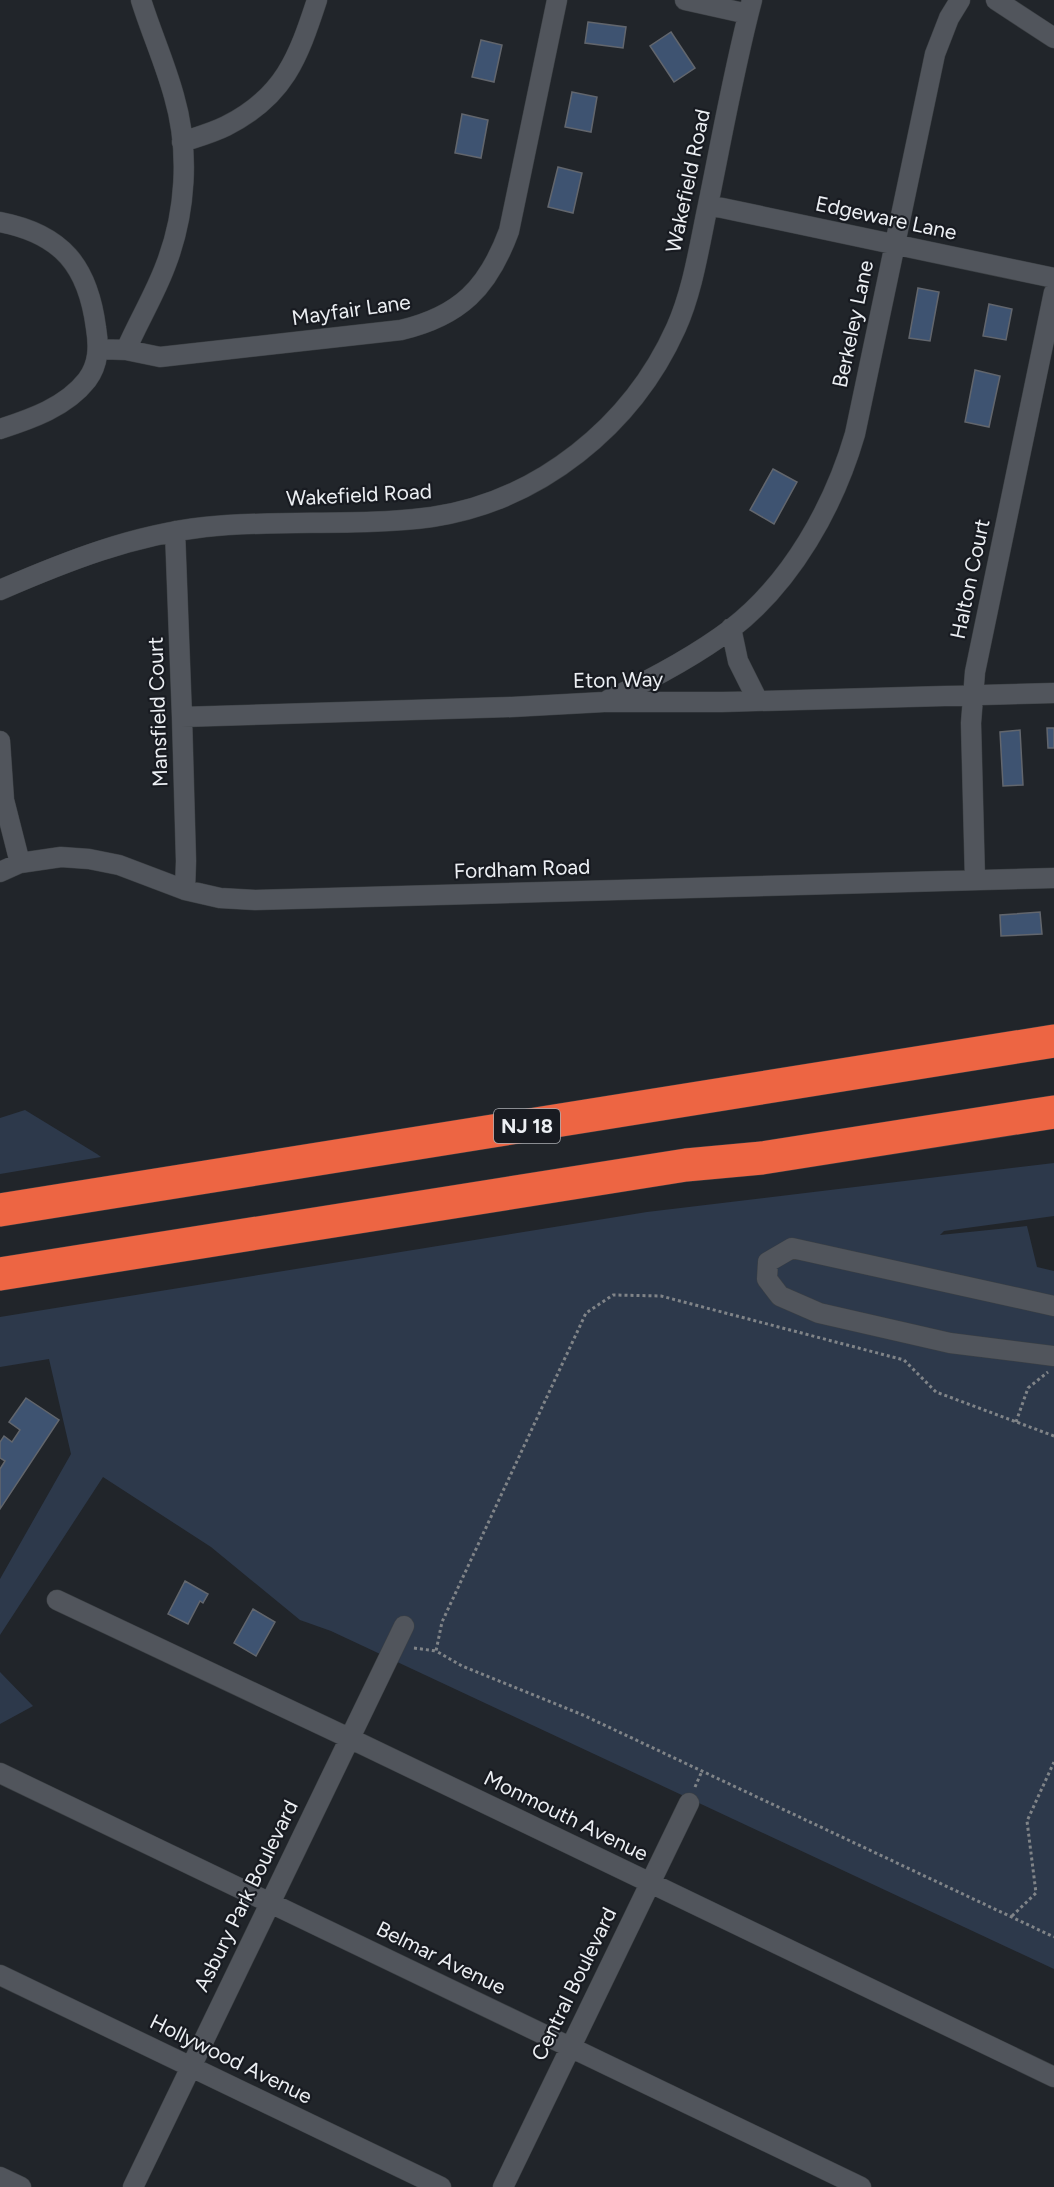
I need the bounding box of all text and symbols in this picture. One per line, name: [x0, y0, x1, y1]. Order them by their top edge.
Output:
street label: Wakefield Road: [660, 107, 715, 255]
street label: Edgeware Lane: [813, 190, 959, 245]
street label: Berkeley Lane: [827, 258, 878, 390]
street label: Mayfair Lane: [290, 289, 412, 330]
street label: Wakefield Road: [285, 478, 433, 511]
street label: Halton Court: [945, 517, 994, 641]
street label: Mansfield Court: [142, 636, 173, 788]
street label: Eton Way: [573, 666, 663, 693]
street label: Fordham Road: [453, 854, 591, 883]
road number: NJ 18: [494, 1109, 560, 1143]
street label: Monmouth Avenue: [480, 1765, 652, 1866]
street label: Asbury Park Boulevard: [188, 1796, 303, 1996]
street label: Central Boulevard: [526, 1903, 621, 2064]
street label: Belmar Avenue: [372, 1915, 510, 2000]
street label: Hollywood Avenue: [146, 2008, 316, 2109]

